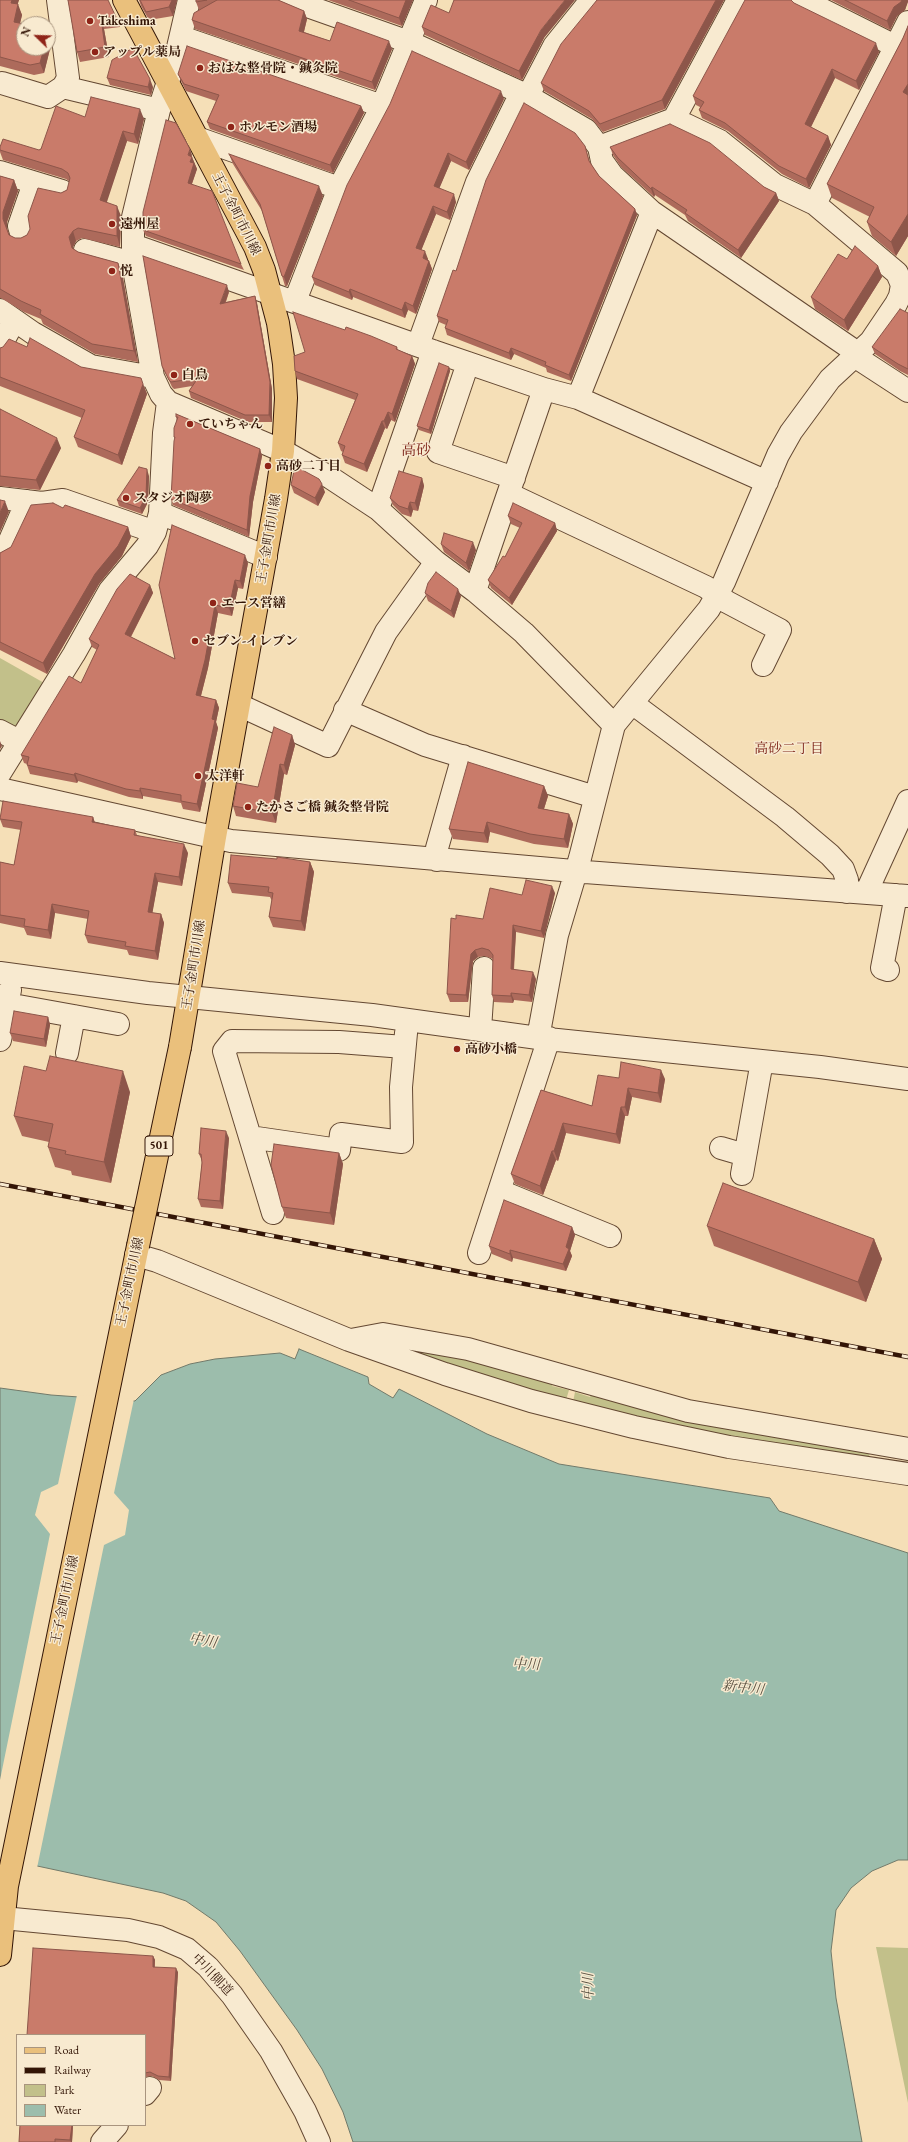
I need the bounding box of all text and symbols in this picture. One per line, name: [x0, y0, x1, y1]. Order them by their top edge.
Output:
place label: Takeshima: [98, 13, 156, 29]
north arrow: [16, 16, 56, 56]
marker: Takeshima: [85, 16, 95, 26]
text: N: [18, 25, 34, 39]
place label: アップル薬局: [103, 44, 181, 60]
marker: アップル薬局: [90, 47, 100, 57]
place label: おはな整骨院・鍼灸院: [208, 60, 338, 76]
marker: おはな整骨院・鍼灸院: [195, 63, 205, 73]
place label: ホルモン酒場: [239, 119, 317, 135]
marker: ホルモン酒場: [226, 122, 236, 132]
street label: 王子金町市川線: [208, 170, 264, 258]
place label: 遠州屋: [120, 216, 159, 232]
marker: 遠州屋: [107, 219, 117, 229]
place label: 悦: [120, 263, 133, 279]
marker: 悦: [107, 266, 117, 276]
place label: 白鳥: [182, 367, 208, 383]
marker: 白鳥: [169, 370, 179, 380]
place label: ていちゃん: [198, 416, 263, 432]
marker: ていちゃん: [185, 419, 195, 429]
district label: 高砂: [401, 442, 431, 460]
place label: 高砂二丁目: [276, 458, 341, 474]
marker: 高砂二丁目: [263, 461, 273, 471]
place label: スタジオ陶夢: [134, 490, 212, 506]
marker: スタジオ陶夢: [121, 493, 131, 503]
street label: 王子金町市川線: [253, 493, 285, 585]
place label: エース営繕: [221, 595, 286, 611]
marker: エース営繕: [208, 598, 218, 608]
place label: セブン-イレブン: [203, 633, 298, 649]
marker: セブン-イレブン: [190, 636, 200, 646]
district label: 高砂二丁目: [754, 741, 824, 757]
place label: 太洋軒: [206, 768, 245, 784]
marker: 太洋軒: [193, 771, 203, 781]
place label: たかさご橋 鍼灸整骨院: [256, 799, 389, 815]
marker: たかさご橋 鍼灸整骨院: [243, 802, 253, 812]
street label: 王子金町市川線: [179, 919, 209, 1011]
place label: 高砂小橋: [465, 1041, 517, 1057]
marker: 高砂小橋: [452, 1044, 462, 1054]
road number: 501: [145, 1136, 173, 1156]
street label: 王子金町市川線: [113, 1236, 147, 1328]
street label: 王子金町市川線: [48, 1554, 82, 1646]
water label: 中川: [188, 1630, 218, 1652]
water label: 中川: [512, 1656, 540, 1674]
water label: 新中川: [721, 1677, 765, 1699]
street label: 中川側道: [188, 1951, 236, 1999]
water label: 中川: [580, 1973, 598, 2001]
legend: [16, 2034, 146, 2126]
text: Road: [54, 2042, 79, 2058]
text: Railway: [54, 2062, 91, 2078]
text: Park: [54, 2082, 74, 2098]
text: Water: [54, 2102, 81, 2118]

